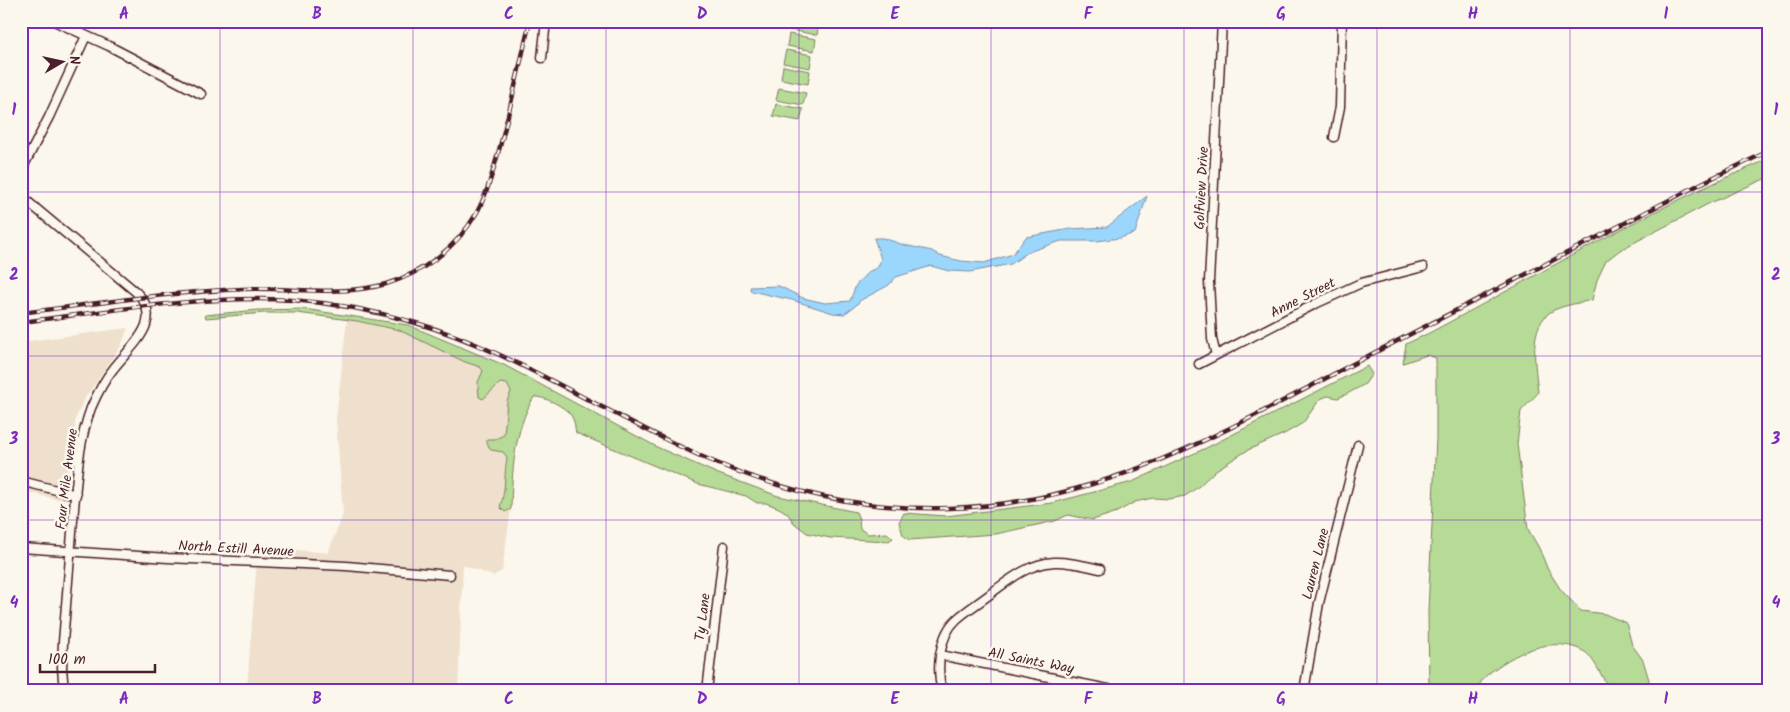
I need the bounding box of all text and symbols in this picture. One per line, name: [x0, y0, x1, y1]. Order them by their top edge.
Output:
text: A: [119, 2, 129, 27]
text: B: [312, 2, 322, 27]
text: C: [504, 2, 514, 27]
text: D: [697, 2, 708, 27]
text: E: [891, 2, 901, 27]
text: F: [1084, 2, 1094, 27]
text: G: [1276, 2, 1286, 27]
text: H: [1468, 2, 1478, 27]
text: I: [1664, 2, 1669, 27]
north arrow: [38, 38, 88, 88]
text: N: [62, 54, 85, 66]
text: 1: [12, 98, 17, 123]
text: 1: [1774, 98, 1779, 123]
street label: Golfview Drive: [1189, 145, 1215, 230]
text: 2: [9, 263, 19, 288]
text: 2: [1771, 263, 1781, 288]
street label: Anne Street: [1266, 272, 1340, 324]
text: 3: [9, 427, 19, 452]
street label: Four Mile Avenue: [50, 427, 84, 531]
text: 3: [1771, 427, 1781, 452]
street label: Lauren Lane: [1297, 525, 1336, 602]
street label: North Estill Avenue: [178, 535, 295, 563]
text: 4: [10, 591, 19, 616]
street label: Ty Lane: [689, 591, 717, 642]
text: 4: [1772, 591, 1781, 616]
scale bar: [40, 642, 155, 674]
street label: All Saints Way: [986, 642, 1076, 680]
text: 100 m: [48, 648, 86, 672]
text: A: [119, 687, 129, 712]
text: B: [312, 687, 322, 712]
text: C: [504, 687, 514, 712]
text: D: [697, 687, 708, 712]
text: E: [891, 687, 901, 712]
text: F: [1084, 687, 1094, 712]
text: G: [1276, 687, 1286, 712]
text: H: [1468, 687, 1478, 712]
text: I: [1664, 687, 1669, 712]

